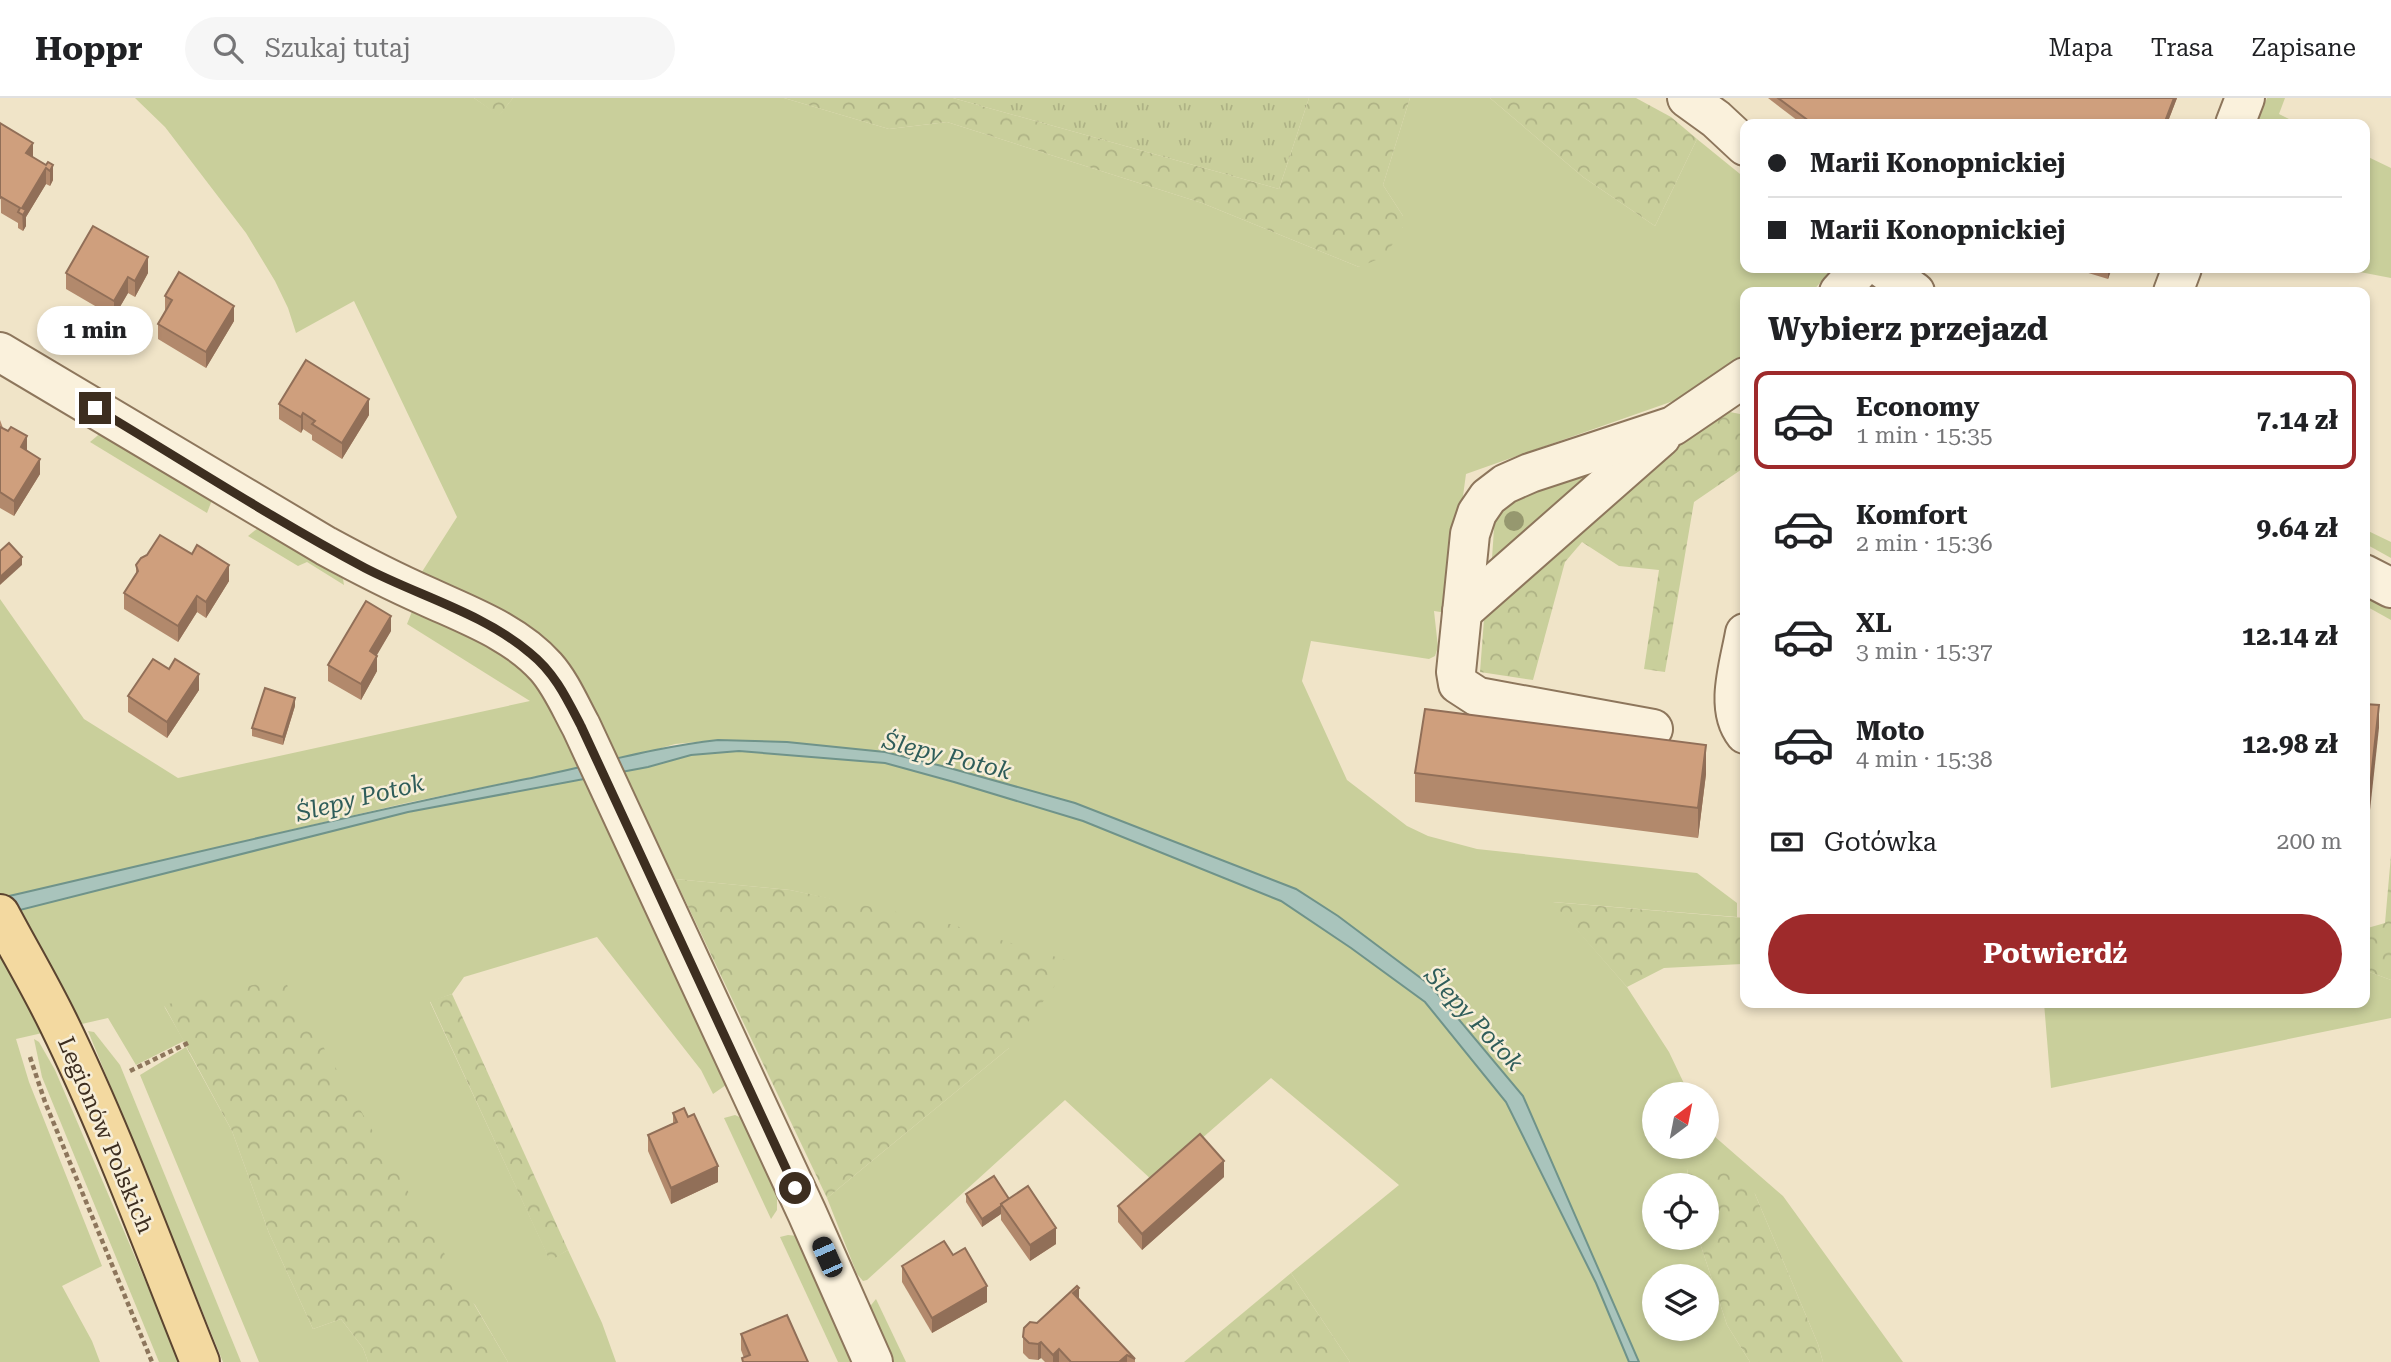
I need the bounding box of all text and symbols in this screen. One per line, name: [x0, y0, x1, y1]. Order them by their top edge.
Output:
search box: [185, 17, 675, 80]
text: Hoppr: [35, 29, 143, 68]
icon: search: [209, 29, 247, 67]
text: Szukaj tutaj: [265, 33, 411, 63]
text: Mapa: [2049, 34, 2113, 62]
text: Trasa: [2151, 34, 2213, 62]
text: Zapisane: [2251, 34, 2356, 62]
text: Marii Konopnickiej: [1810, 148, 2065, 178]
text: Marii Konopnickiej: [1810, 215, 2065, 245]
callout: 1 min: [37, 306, 153, 356]
text: Wybierz przejazd: [1768, 310, 2048, 348]
text: 1 min: [63, 317, 127, 344]
icon: car: [1772, 389, 1835, 452]
route end: [79, 392, 111, 424]
text: Economy: [1856, 392, 1979, 422]
text: 7.14 zł: [2256, 405, 2338, 435]
text: 1 min · 15:35: [1856, 422, 1993, 449]
icon: car: [1772, 497, 1835, 560]
text: Komfort: [1856, 500, 1968, 530]
text: 9.64 zł: [2256, 513, 2338, 543]
text: 2 min · 15:36: [1856, 530, 1993, 557]
icon: car: [1772, 605, 1835, 668]
text: XL: [1856, 608, 1892, 638]
text: 12.14 zł: [2242, 621, 2338, 651]
text: 3 min · 15:37: [1856, 638, 1993, 665]
icon: car: [1772, 713, 1835, 776]
text: Moto: [1856, 716, 1925, 746]
water label: Ślepy Potok: [879, 725, 1014, 785]
text: 12.98 zł: [2242, 729, 2338, 759]
text: 4 min · 15:38: [1856, 746, 1993, 773]
water label: Ślepy Potok: [292, 768, 427, 828]
icon: cash: [1768, 823, 1806, 861]
text: Gotówka: [1824, 827, 1937, 857]
text: 200 m: [2277, 828, 2342, 855]
button: Potwierdź: [1768, 914, 2342, 994]
water label: Ślepy Potok: [1418, 960, 1530, 1077]
street label: Legionów Polskich: [52, 1033, 159, 1238]
north arrow: [1642, 1082, 1718, 1158]
map controls: [1642, 1082, 1719, 1341]
route start: [779, 1172, 811, 1204]
button: locate: [1642, 1173, 1719, 1250]
car: [809, 1234, 846, 1280]
button: layers: [1642, 1264, 1719, 1341]

